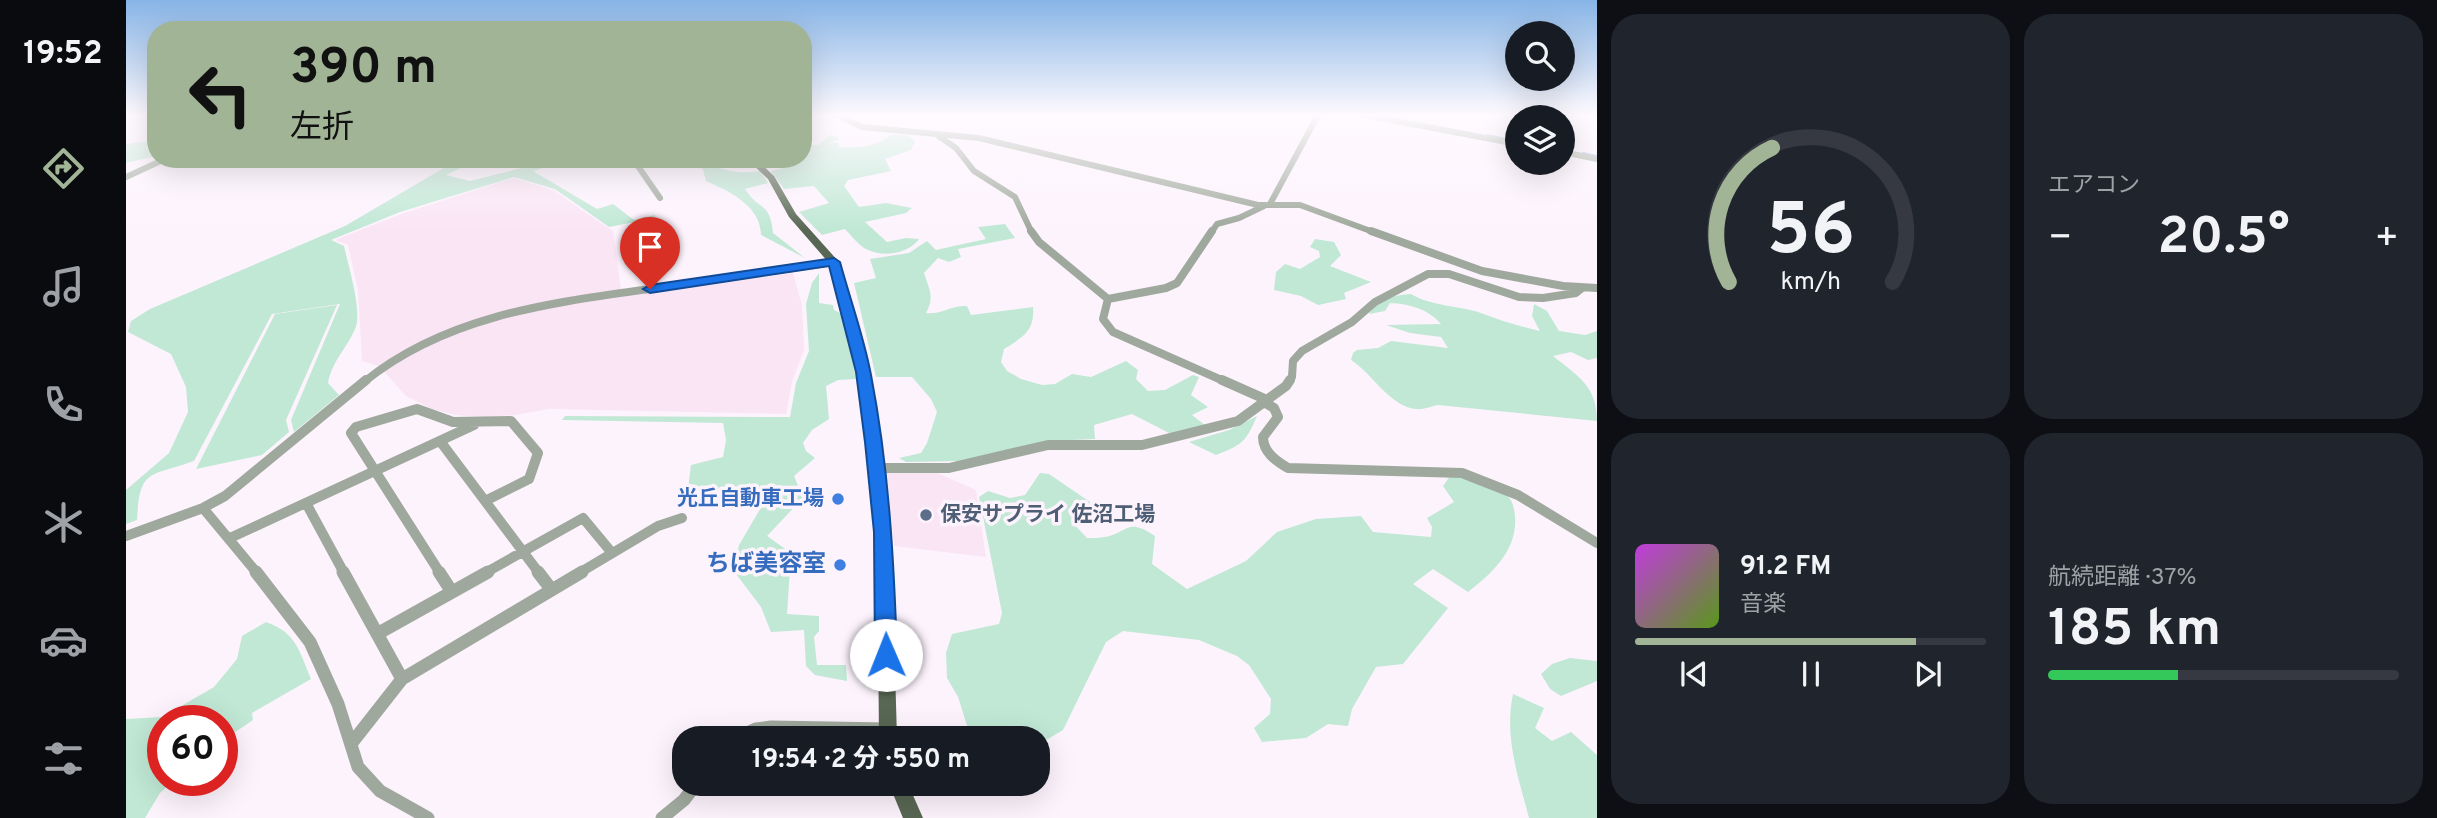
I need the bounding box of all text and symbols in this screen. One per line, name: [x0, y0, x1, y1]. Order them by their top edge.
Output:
map controls: [1505, 21, 1575, 175]
button: search: [1505, 21, 1575, 91]
text: 19:52: [23, 35, 103, 75]
text: 390 m: [290, 39, 437, 101]
icon: left: [175, 49, 266, 140]
button: layers: [1505, 105, 1575, 175]
text: 左折: [290, 109, 354, 149]
icon: directions: [39, 144, 88, 193]
text: エアコン: [2048, 172, 2140, 201]
text: 56: [1766, 189, 1855, 281]
text: 20.5°: [2157, 206, 2290, 272]
text: −: [2048, 215, 2073, 264]
text: +: [2374, 215, 2399, 264]
pin: [620, 217, 680, 289]
icon: arrive: [631, 228, 669, 266]
icon: music: [39, 262, 88, 311]
text: km/h: [1780, 267, 1841, 299]
icon: phone: [39, 380, 88, 429]
place label: 光丘自動車工場: [677, 486, 824, 513]
marker: 光丘自動車工場: [830, 491, 846, 507]
icon: climate: [39, 498, 88, 547]
place label: 保安サプライ 佐沼工場: [940, 502, 1155, 529]
marker: 保安サプライ 佐沼工場: [918, 507, 934, 523]
place label: ちば美容室: [706, 550, 826, 580]
text: 91.2 FM: [1740, 551, 1831, 584]
marker: ちば美容室: [832, 557, 848, 573]
text: 航続距離 · 37%: [2048, 564, 2196, 593]
text: 音楽: [1740, 591, 1786, 620]
text: 185 km: [2048, 598, 2221, 664]
icon: car: [39, 616, 88, 665]
position arrow: [849, 618, 923, 692]
icon: previous: [1675, 655, 1713, 693]
icon: pause: [1792, 655, 1830, 693]
icon: next: [1909, 655, 1947, 693]
speed limit sign: 60: [147, 705, 238, 796]
icon: filters: [39, 734, 88, 783]
text: 19:54 · 2 分 · 550 m: [752, 744, 970, 777]

